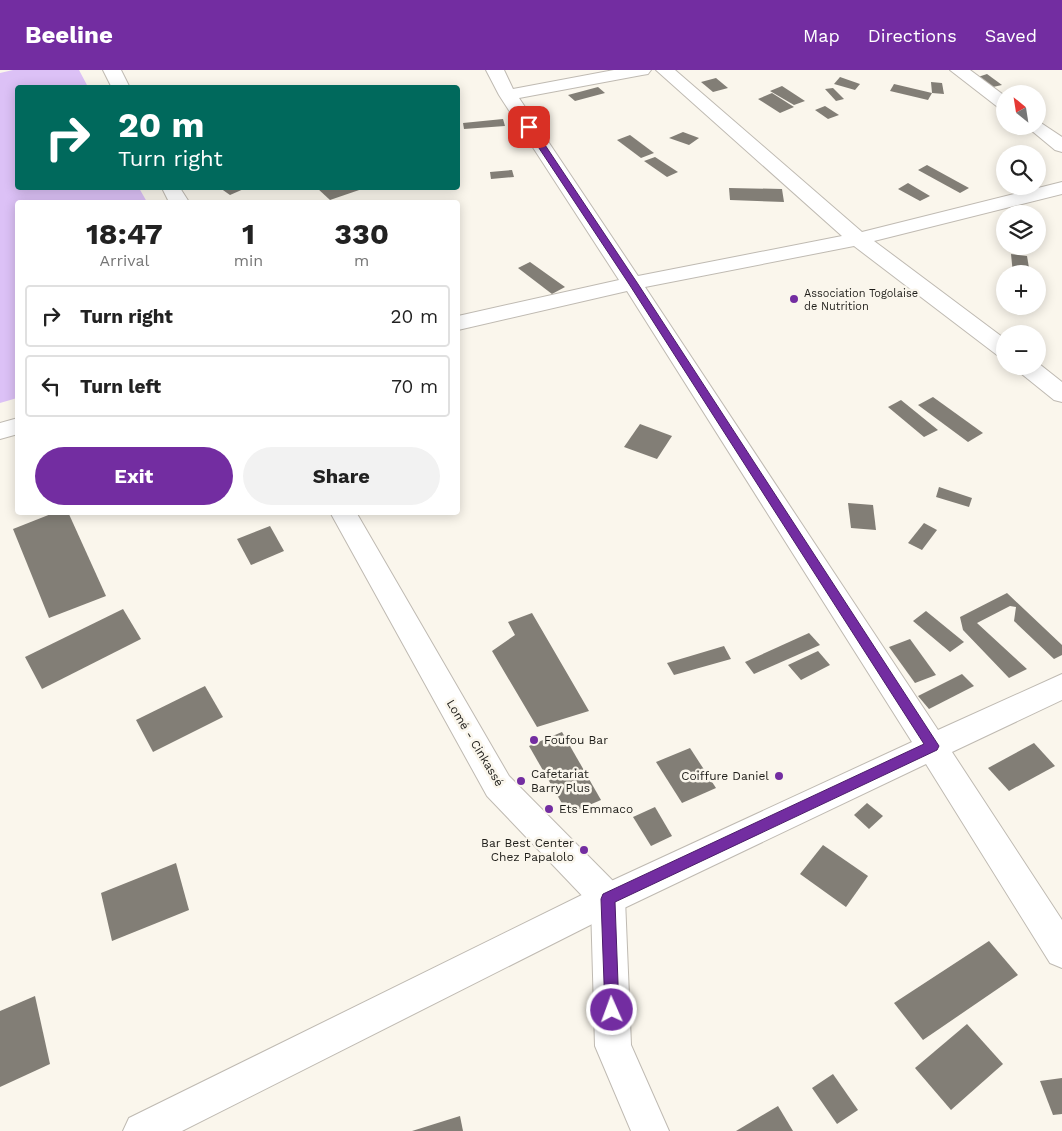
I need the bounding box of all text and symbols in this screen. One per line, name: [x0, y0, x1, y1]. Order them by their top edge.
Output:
text: Beeline: [25, 21, 113, 49]
text: Map: [803, 25, 840, 46]
text: Directions: [868, 25, 957, 46]
text: Saved: [985, 25, 1037, 46]
north arrow: [996, 85, 1046, 135]
map controls: [996, 85, 1046, 375]
text: 20 m: [118, 104, 204, 146]
icon: right: [35, 105, 100, 170]
pin: [508, 106, 550, 148]
icon: arrive: [515, 113, 543, 141]
button: search: [996, 145, 1046, 195]
text: Turn right: [118, 146, 223, 171]
button: layers: [996, 205, 1046, 255]
text: 18:47: [86, 216, 163, 251]
text: 1: [242, 216, 255, 251]
text: 330: [334, 216, 389, 251]
text: Arrival: [99, 251, 149, 270]
text: min: [234, 251, 263, 270]
text: m: [354, 251, 369, 270]
button: +: [996, 265, 1046, 315]
place label: Association Togolaise de Nutrition: [804, 287, 918, 313]
marker: Association Togolaise de Nutrition: [788, 293, 800, 305]
icon: right: [37, 302, 65, 330]
text: Turn right: [80, 305, 173, 328]
text: 20 m: [391, 305, 438, 328]
button: −: [996, 325, 1046, 375]
icon: left: [37, 372, 65, 400]
text: Turn left: [80, 375, 161, 398]
text: 70 m: [391, 375, 438, 398]
button: Exit: [35, 447, 233, 505]
button: Share: [243, 447, 440, 505]
street label: Lomé - Cinkassé: [444, 697, 506, 789]
place label: Foufou Bar: [544, 733, 608, 747]
marker: Foufou Bar: [528, 734, 540, 746]
place label: Cafetariat Barry Plus: [531, 767, 590, 795]
place label: Coiffure Daniel: [681, 769, 769, 783]
marker: Coiffure Daniel: [773, 770, 785, 782]
marker: Cafetariat Barry Plus: [515, 775, 527, 787]
place label: Ets Emmaco: [559, 802, 633, 816]
marker: Ets Emmaco: [543, 803, 555, 815]
place label: Bar Best Center Chez Papalolo: [481, 836, 574, 864]
marker: Bar Best Center Chez Papalolo: [578, 844, 590, 856]
position arrow: [585, 983, 637, 1035]

